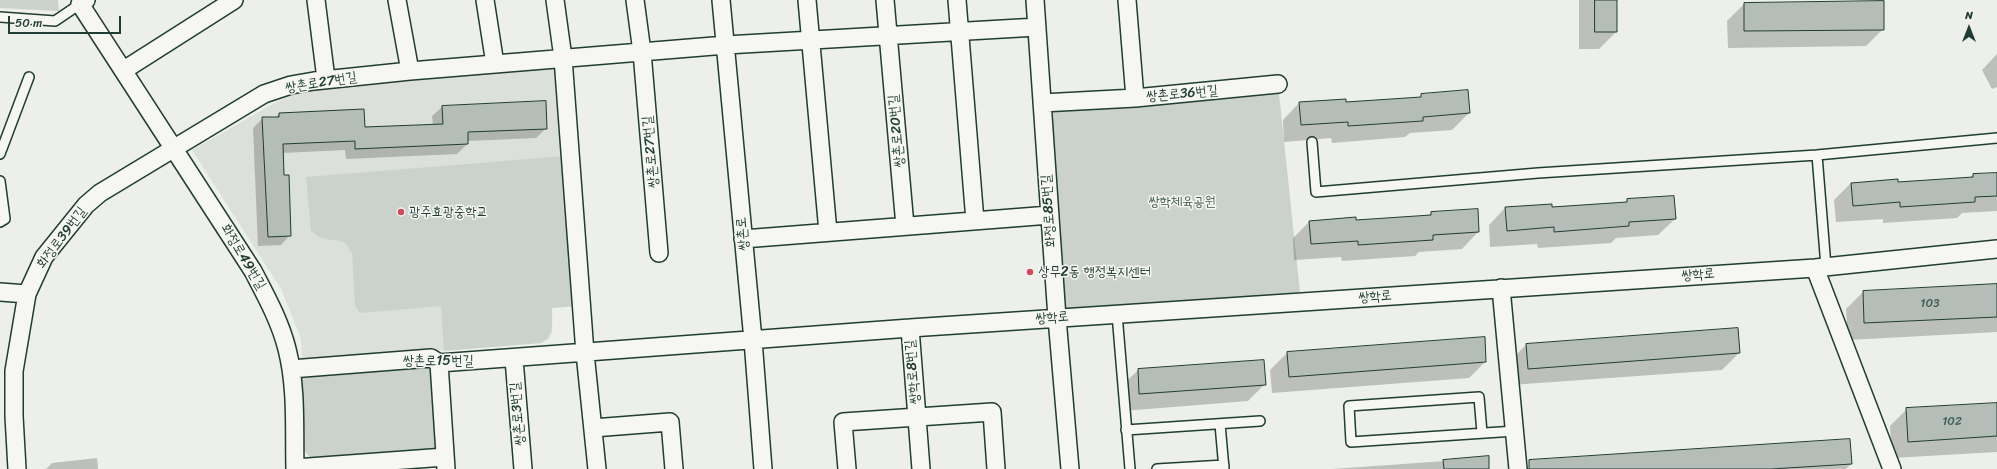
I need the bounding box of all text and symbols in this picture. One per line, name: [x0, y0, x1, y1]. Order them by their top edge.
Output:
text: N: [1965, 6, 1973, 25]
scale bar: [10, 8, 123, 34]
north arrow: [1949, 8, 1989, 48]
text: 50 m: [15, 12, 42, 34]
street label: 쌍촌로27번길: [284, 69, 358, 97]
street label: 쌍촌로36번길: [1145, 82, 1219, 106]
street label: 쌍촌로20번길: [885, 94, 909, 168]
street label: 쌍촌로27번길: [639, 115, 663, 189]
street label: 화정로85번길: [1038, 174, 1060, 248]
park label: 쌍학체육공원: [1148, 194, 1216, 210]
street label: 화정로39번길: [33, 204, 91, 272]
place label: 광주효광중학교: [409, 204, 488, 220]
marker: 광주효광중학교: [396, 207, 406, 217]
street label: 쌍촌로: [733, 216, 753, 252]
street label: 화정로49번길: [217, 221, 269, 293]
place label: 상무2동 행정복지센터: [1038, 264, 1151, 280]
street label: 쌍학로: [1681, 265, 1715, 285]
marker: 상무2동 행정복지센터: [1025, 267, 1035, 277]
street label: 쌍학로: [1358, 287, 1392, 307]
house number: 103: [1920, 297, 1940, 311]
street label: 쌍학로: [1035, 308, 1069, 328]
street label: 쌍학로8번길: [902, 339, 924, 405]
street label: 쌍촌로15번길: [403, 353, 473, 369]
street label: 쌍촌로3번길: [507, 381, 529, 447]
house number: 102: [1942, 415, 1962, 429]

